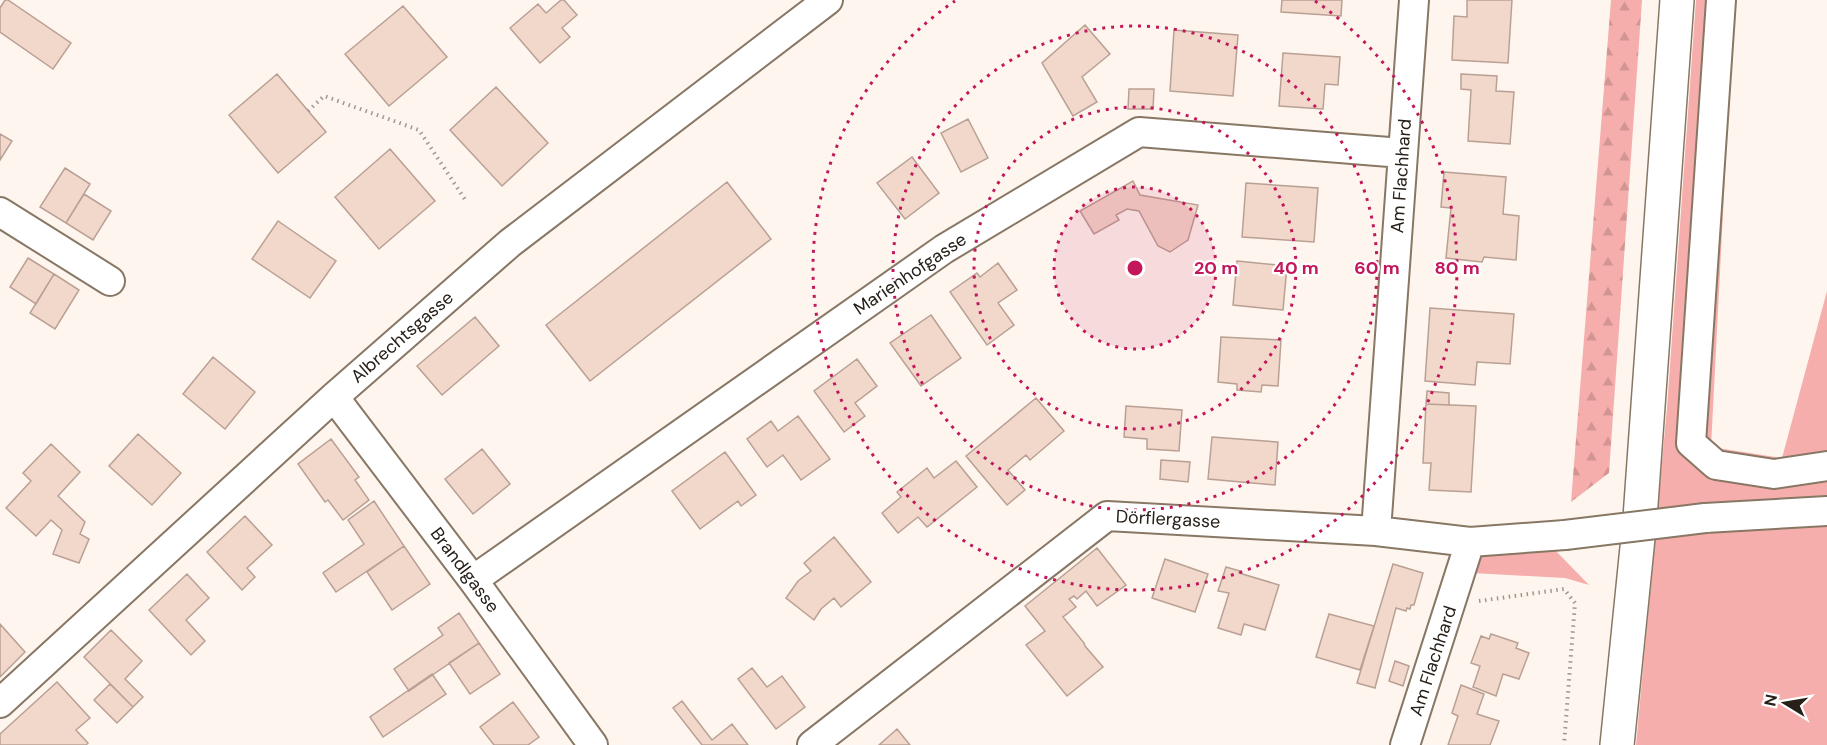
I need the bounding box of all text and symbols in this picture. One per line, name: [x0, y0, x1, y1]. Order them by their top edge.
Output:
street label: Am Flachhard: [1385, 118, 1417, 234]
street label: Marienhofgasse: [849, 227, 971, 321]
text: 20 m: [1194, 256, 1238, 280]
text: 40 m: [1273, 256, 1319, 280]
text: 60 m: [1354, 256, 1400, 280]
text: 80 m: [1434, 256, 1480, 280]
centre of rings: [1125, 258, 1145, 278]
street label: Albrechtsgasse: [346, 286, 458, 388]
street label: Dörflergasse: [1115, 504, 1221, 534]
street label: Brandlgasse: [425, 522, 505, 618]
street label: Am Flachhard: [1404, 603, 1462, 719]
north arrow: [1755, 673, 1815, 733]
text: N: [1759, 693, 1782, 708]

